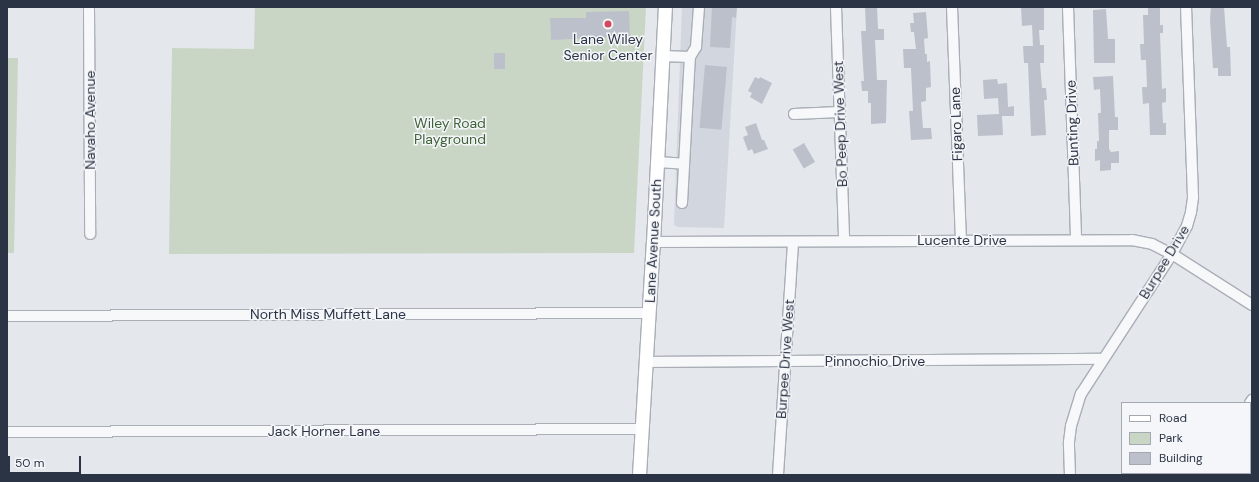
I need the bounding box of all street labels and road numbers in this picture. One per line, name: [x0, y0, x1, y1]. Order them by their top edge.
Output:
street label: Bo Peep Drive West: [829, 61, 851, 187]
street label: Navaho Avenue: [82, 70, 98, 170]
street label: Bunting Drive: [1062, 80, 1082, 166]
street label: Figaro Lane: [946, 87, 966, 161]
street label: Lane Avenue South: [641, 179, 665, 303]
street label: Burpee Drive: [1135, 222, 1193, 302]
street label: Lucente Drive: [917, 232, 1007, 248]
street label: Burpee Drive West: [772, 299, 798, 419]
street label: North Miss Muffett Lane: [250, 306, 406, 322]
street label: Pinnochio Drive: [825, 353, 925, 369]
street label: Jack Horner Lane: [268, 423, 380, 439]

